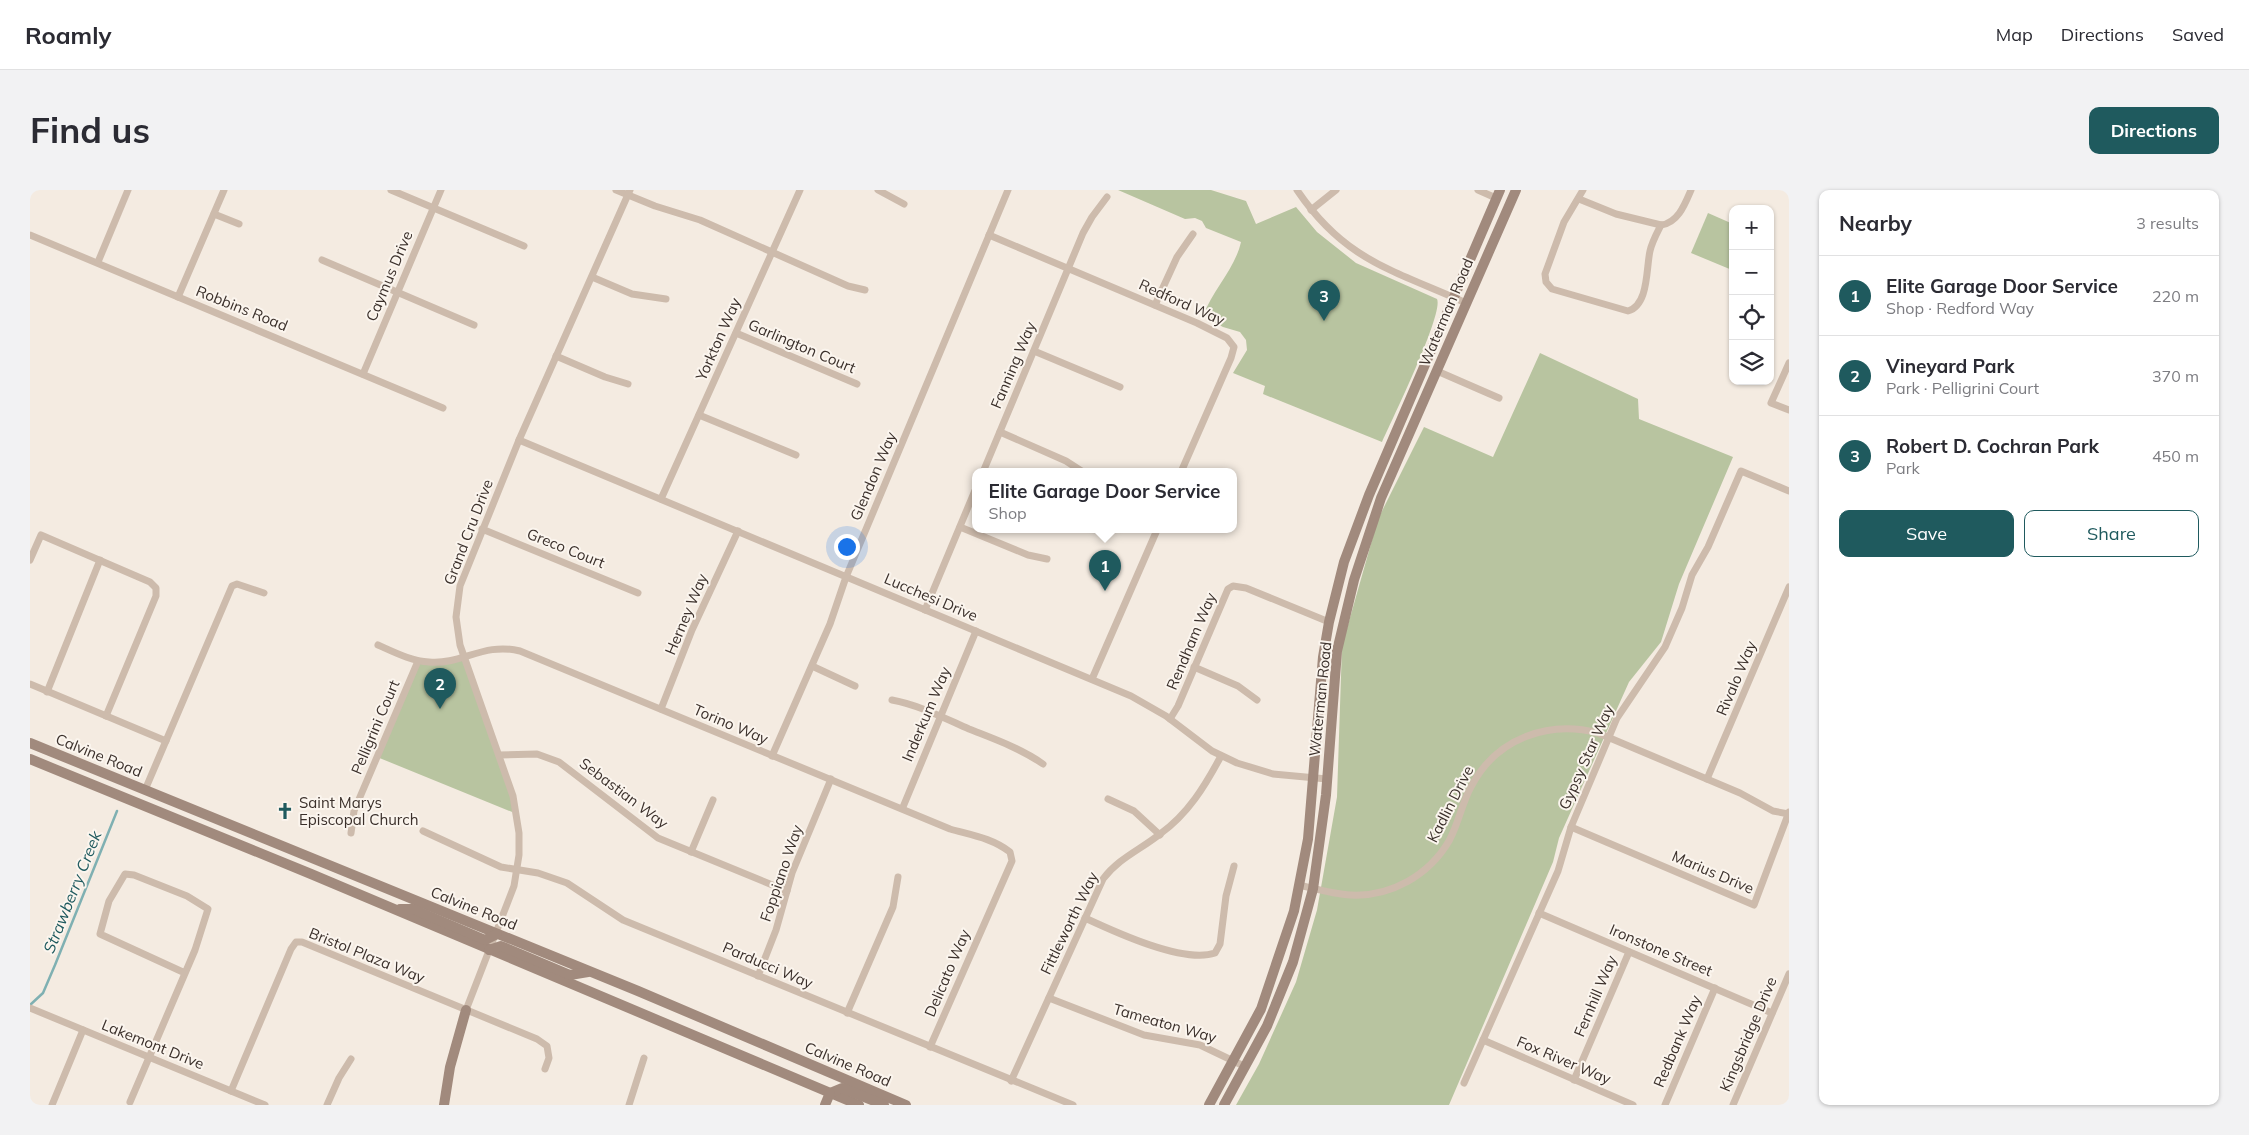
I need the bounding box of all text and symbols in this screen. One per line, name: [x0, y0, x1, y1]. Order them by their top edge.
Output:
text: Roamly: [25, 20, 112, 50]
text: Map: [1996, 23, 2033, 46]
text: Directions: [2061, 23, 2144, 46]
text: Saved: [2172, 23, 2224, 46]
button: Directions: [2089, 107, 2219, 154]
text: Find us: [30, 108, 150, 152]
map controls: [1729, 205, 1774, 385]
button: +: [1729, 205, 1774, 250]
text: Nearby: [1839, 210, 1912, 236]
text: 3 results: [2136, 213, 2199, 233]
street label: Caymus Drive: [361, 228, 417, 324]
button: −: [1729, 250, 1774, 295]
street label: Waterman Road: [1415, 255, 1477, 369]
text: Elite Garage Door Service: [1886, 274, 2118, 298]
street label: Redford Way: [1136, 275, 1228, 329]
pin: 3: [1308, 280, 1340, 321]
street label: Robbins Road: [193, 281, 291, 335]
text: 1: [1850, 286, 1860, 306]
text: 220 m: [2152, 286, 2199, 306]
street label: Yorkton Way: [691, 295, 745, 384]
button: locate: [1729, 295, 1774, 340]
text: Shop · Redford Way: [1886, 298, 2034, 318]
street label: Garlington Court: [745, 315, 859, 377]
street label: Fanning Way: [986, 319, 1040, 411]
button: layers: [1729, 340, 1774, 385]
text: Vineyard Park: [1886, 354, 2015, 378]
text: 2: [1850, 366, 1860, 386]
text: 370 m: [2152, 366, 2199, 386]
text: Park · Pelligrini Court: [1886, 378, 2039, 398]
street label: Glendon Way: [846, 429, 900, 523]
text: Robert D. Cochran Park: [1886, 434, 2099, 458]
text: 3: [1850, 446, 1860, 466]
text: 450 m: [2152, 446, 2199, 466]
text: Park: [1886, 458, 1920, 478]
popup: [972, 468, 1237, 533]
street label: Grand Cru Drive: [439, 477, 497, 587]
text: Elite Garage Door Service: [989, 479, 1220, 503]
text: Shop: [989, 503, 1027, 523]
button: Save: [1839, 510, 2014, 557]
button: Share: [2024, 510, 2199, 557]
street label: Greco Court: [524, 524, 608, 572]
your location: [834, 534, 860, 560]
pin: 1: [1089, 550, 1121, 591]
street label: Lucchesi Drive: [881, 569, 981, 625]
street label: Herney Way: [660, 570, 712, 658]
street label: Rendham Way: [1162, 590, 1220, 692]
street label: Rivalo Way: [1712, 638, 1760, 718]
street label: Waterman Road: [1305, 641, 1335, 757]
street label: Inderkum Way: [897, 664, 955, 764]
pin: 2: [424, 668, 456, 709]
street label: Pelligrini Court: [347, 677, 403, 777]
street label: Torino Way: [691, 700, 771, 748]
street label: Gypsy Star Way: [1554, 702, 1618, 812]
street label: Calvine Road: [53, 729, 145, 781]
street label: Sebastian Way: [576, 753, 672, 833]
street label: Kadlin Drive: [1423, 762, 1477, 846]
place label: Saint Marys Episcopal Church: [299, 793, 418, 829]
church icon: Saint Marys Episcopal Church: [275, 801, 295, 821]
street label: Foppiano Way: [756, 822, 806, 924]
water label: Strawberry Creek: [38, 827, 106, 956]
street label: Marius Drive: [1669, 846, 1757, 898]
street label: Fittleworth Way: [1036, 869, 1102, 977]
street label: Calvine Road: [428, 882, 520, 934]
street label: Ironstone Street: [1607, 920, 1715, 980]
street label: Bristol Plaza Way: [306, 923, 428, 987]
street label: Delicato Way: [920, 926, 974, 1020]
street label: Parducci Way: [720, 937, 816, 993]
street label: Fernhill Way: [1569, 952, 1621, 1040]
street label: Kingsbridge Drive: [1715, 974, 1781, 1094]
street label: Redbank Way: [1649, 992, 1705, 1090]
street label: Tameaton Way: [1111, 999, 1219, 1047]
street label: Lakemont Drive: [99, 1015, 207, 1073]
street label: Fox River Way: [1514, 1032, 1614, 1088]
street label: Calvine Road: [802, 1037, 894, 1091]

